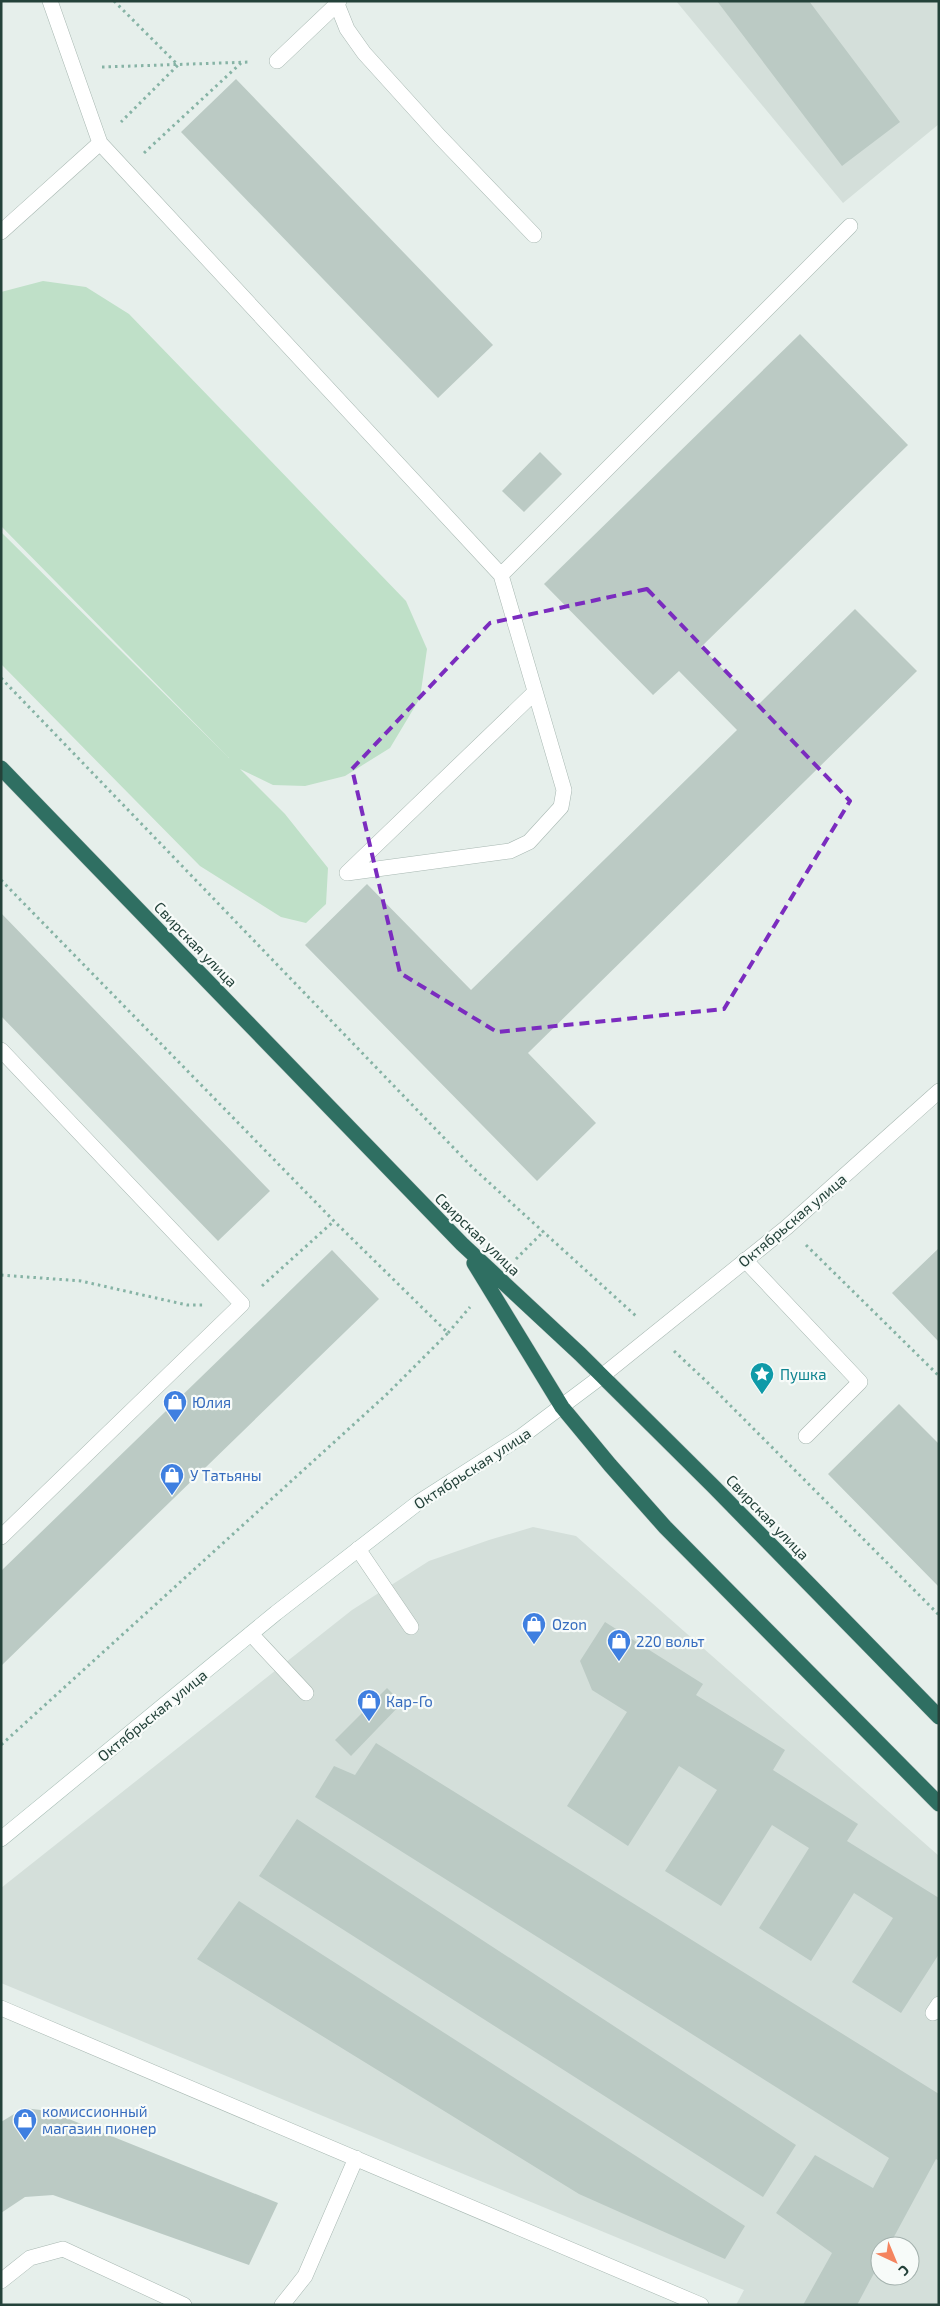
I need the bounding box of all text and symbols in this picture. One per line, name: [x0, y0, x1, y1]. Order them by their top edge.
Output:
street label: Свирская улица: [150, 898, 241, 991]
street label: Октябрьская улица: [734, 1169, 850, 1271]
street label: Свирская улица: [431, 1189, 524, 1280]
place icon: Пушка: [749, 1361, 775, 1395]
place label: Пушка: [780, 1365, 826, 1384]
shop icon: Юлия: [162, 1389, 188, 1423]
place label: Юлия: [192, 1393, 231, 1411]
street label: Октябрьская улица: [410, 1423, 534, 1513]
shop icon: У Татьяны: [159, 1462, 185, 1496]
place label: У Татьяны: [190, 1466, 262, 1484]
street label: Свирская улица: [722, 1471, 813, 1564]
shop icon: Ozon: [521, 1611, 547, 1645]
place label: Ozon: [552, 1615, 587, 1633]
shop icon: 220 вольт: [606, 1628, 632, 1662]
place label: 220 вольт: [636, 1632, 705, 1650]
street label: Октябрьская улица: [94, 1665, 211, 1765]
shop icon: Кар-Го: [356, 1688, 382, 1722]
place label: Кар-Го: [386, 1692, 433, 1710]
place label: комиссионный магазин пионер: [42, 2102, 157, 2137]
shop icon: комиссионный магазин пионер: [12, 2107, 38, 2141]
north arrow: [870, 2236, 920, 2286]
text: С: [896, 2262, 913, 2280]

